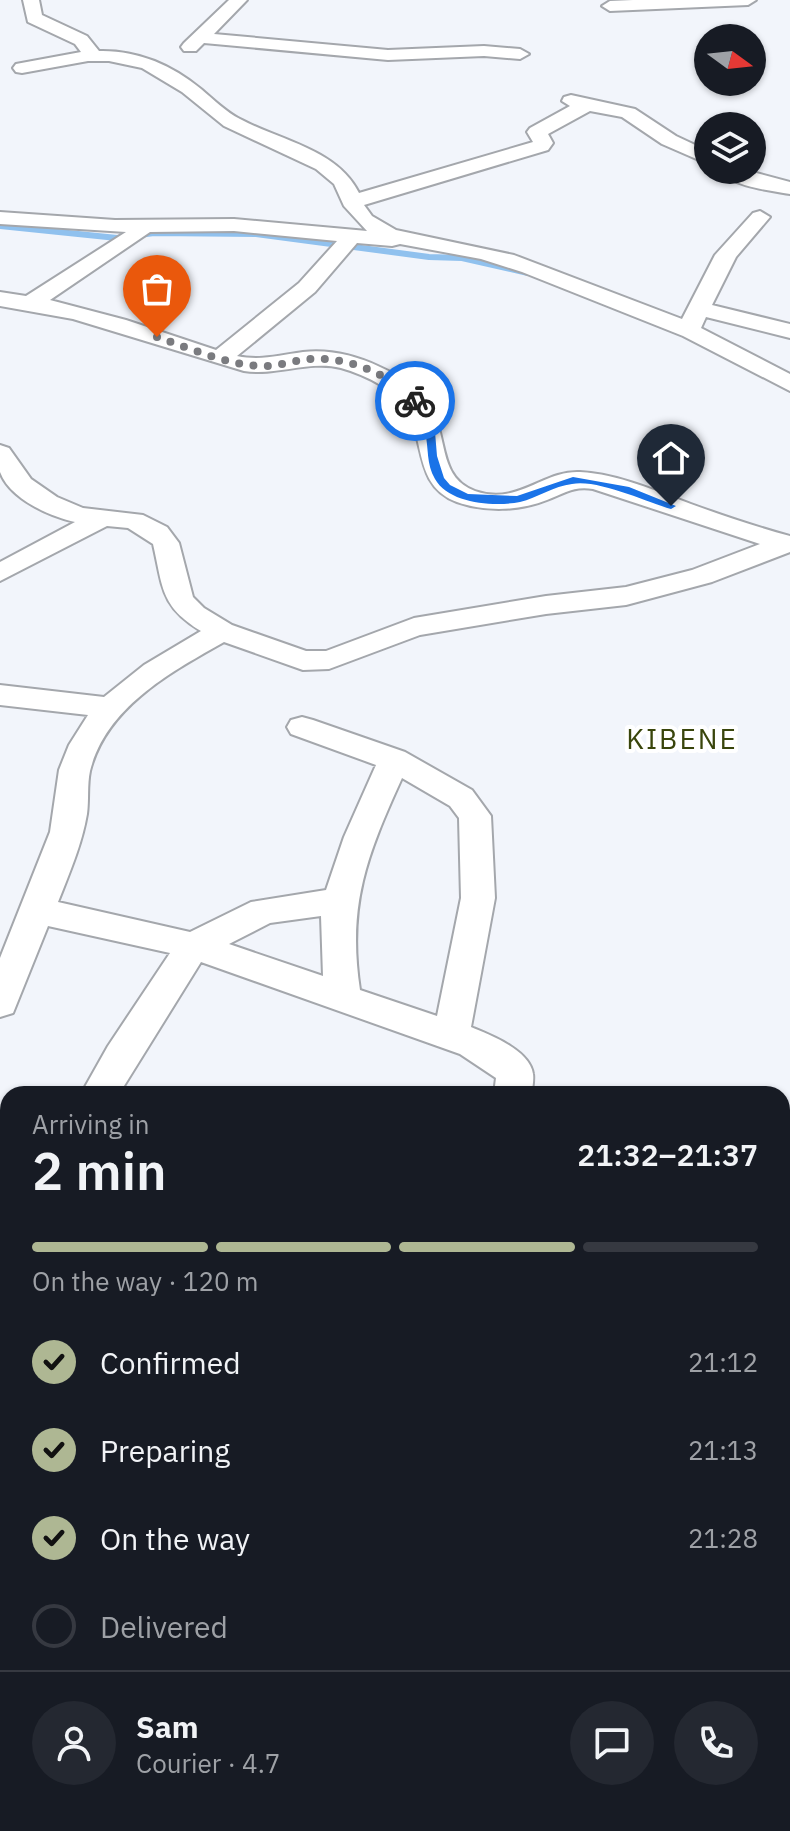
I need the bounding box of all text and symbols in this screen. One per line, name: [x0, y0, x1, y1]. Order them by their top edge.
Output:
north arrow: [694, 24, 766, 96]
map controls: [694, 24, 766, 184]
button: layers: [694, 112, 766, 184]
pin: [123, 255, 191, 337]
icon: bag: [135, 267, 179, 311]
courier: [375, 361, 455, 441]
icon: bike: [393, 379, 437, 423]
pin: [637, 424, 705, 506]
icon: home: [649, 436, 693, 480]
district label: KIBENE: [626, 720, 738, 757]
text: Arriving in: [32, 1107, 149, 1141]
text: 21:32–21:37: [577, 1135, 758, 1174]
text: 2 min: [32, 1137, 167, 1204]
text: On the way · 120 m: [32, 1264, 258, 1298]
icon: check: [32, 1340, 76, 1384]
text: Confirmed: [100, 1343, 241, 1382]
text: 21:12: [688, 1345, 758, 1379]
icon: check: [32, 1428, 76, 1472]
text: Preparing: [100, 1431, 230, 1470]
text: 21:13: [688, 1433, 758, 1467]
icon: check: [32, 1516, 76, 1560]
text: On the way: [100, 1519, 250, 1558]
text: 21:28: [688, 1521, 758, 1555]
text: Delivered: [100, 1607, 228, 1646]
button: person: [32, 1701, 116, 1785]
button: chat: [570, 1701, 654, 1785]
button: phone: [674, 1701, 758, 1785]
text: Sam: [136, 1707, 199, 1746]
text: Courier · 4.7: [136, 1746, 280, 1780]

